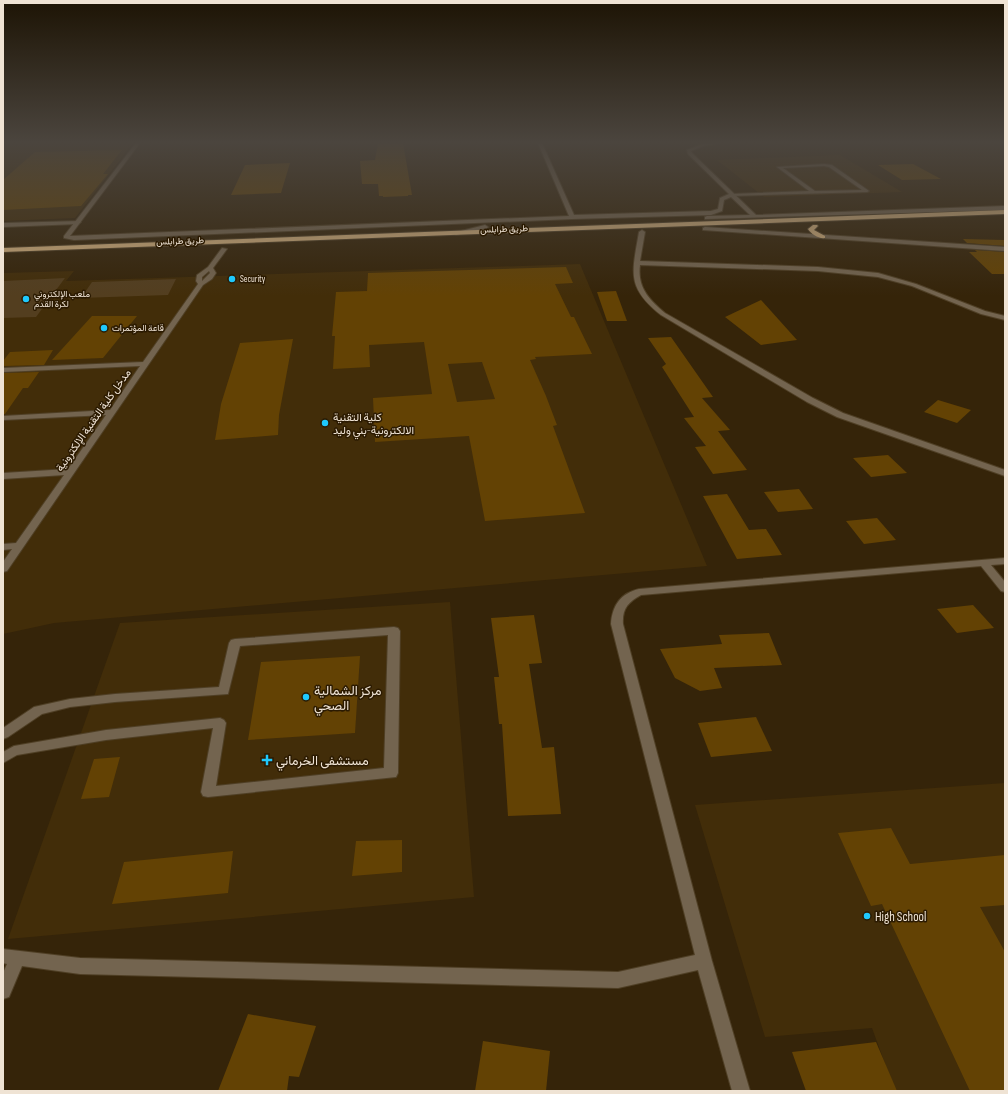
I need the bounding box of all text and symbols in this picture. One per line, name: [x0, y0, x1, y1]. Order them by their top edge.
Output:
street label: طريق طرابلس: [480, 223, 528, 236]
street label: طريق طرابلس: [156, 235, 204, 248]
marker: Security: [227, 274, 237, 284]
place label: Security: [240, 274, 266, 285]
place label: ملعب الإلكتروني لكرة القدم: [34, 289, 90, 310]
marker: ملعب الإلكتروني لكرة القدم: [21, 294, 31, 304]
marker: قاعة المؤتمرات: [99, 323, 109, 333]
place label: قاعة المؤتمرات: [112, 323, 164, 334]
street label: مدخل كلية التقنية الإلكترونية: [53, 367, 134, 474]
place label: كلية التقنية الالكترونية-بني وليد: [333, 411, 414, 440]
marker: كلية التقنية الالكترونية-بني وليد: [320, 418, 330, 428]
place label: مركز الشمالية الصحي: [314, 683, 381, 716]
marker: مركز الشمالية الصحي: [301, 692, 311, 702]
place label: مستشفى الخرماني: [276, 753, 369, 771]
marker: مستشفى الخرماني: [261, 754, 273, 766]
place label: High School: [875, 909, 926, 925]
marker: High School: [862, 911, 872, 921]

